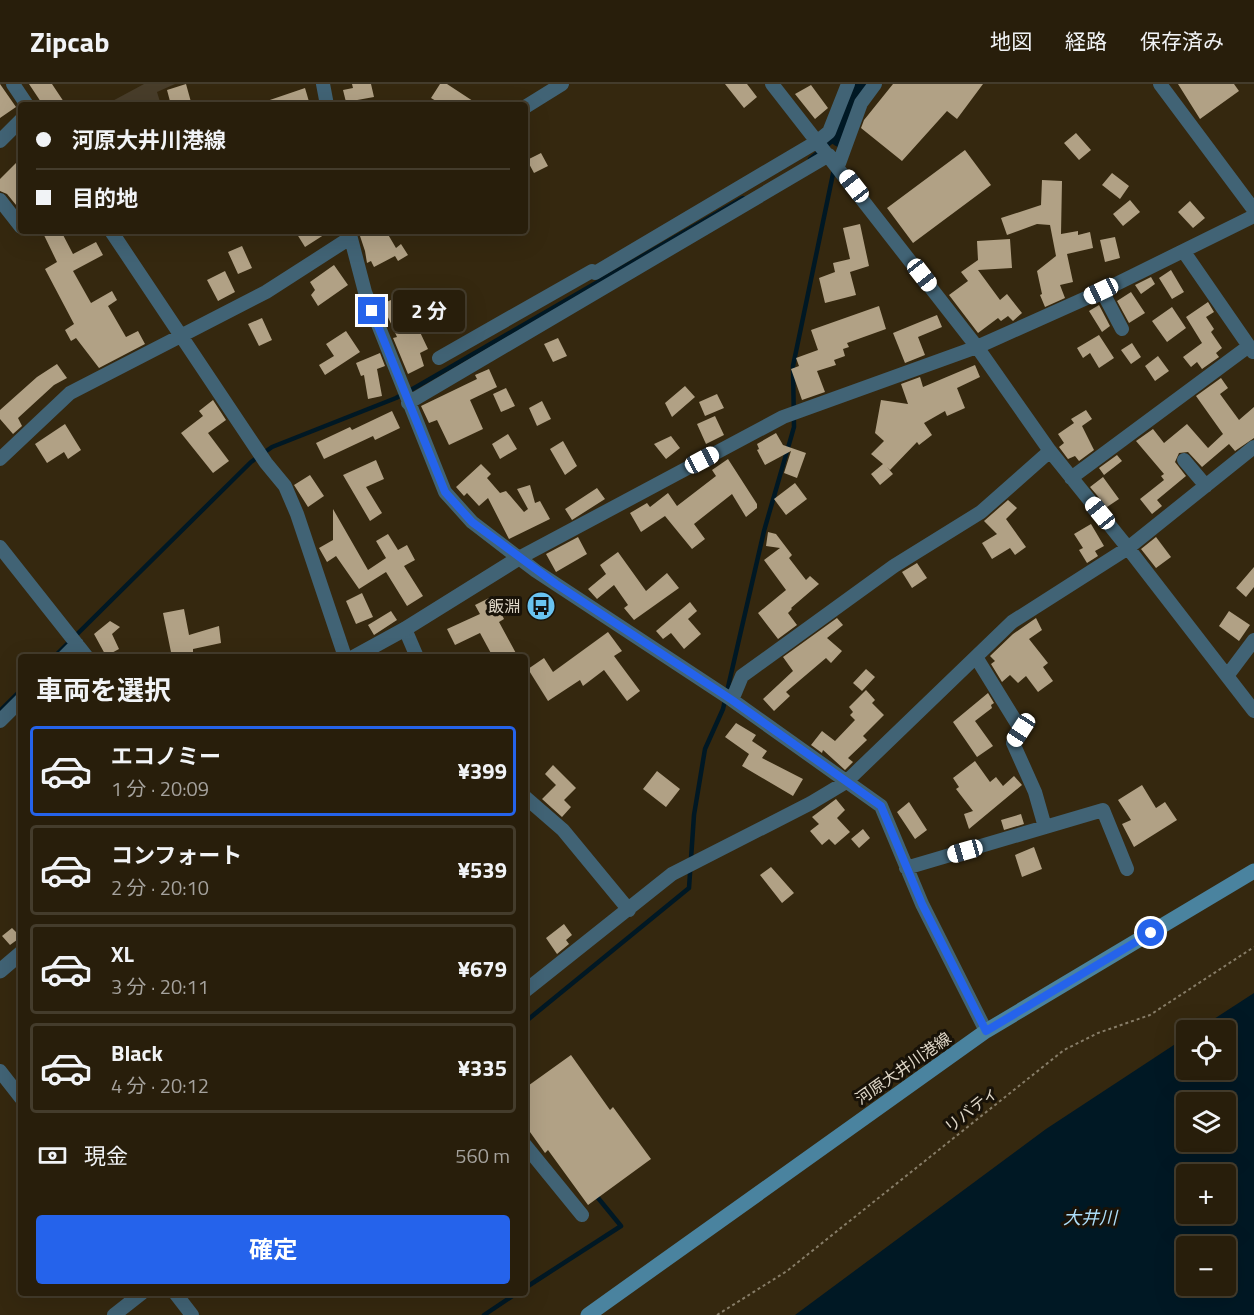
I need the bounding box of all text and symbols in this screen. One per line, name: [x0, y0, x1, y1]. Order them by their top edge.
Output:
text: Zipcab: [30, 20, 109, 63]
text: 地図: [990, 25, 1032, 57]
text: 経路: [1065, 25, 1107, 57]
text: 保存済み: [1140, 25, 1224, 57]
text: 河原大井川港線: [72, 123, 226, 157]
car: [836, 166, 872, 206]
text: 目的地: [72, 181, 138, 215]
car: [904, 255, 940, 295]
car: [1081, 275, 1121, 307]
callout: 2 分: [393, 290, 465, 332]
text: 2 分: [411, 295, 447, 326]
route end: [358, 297, 385, 324]
car: [682, 444, 722, 476]
car: [1082, 493, 1118, 533]
bus stop icon: 飯淵: [525, 590, 557, 622]
place label: 飯淵: [488, 594, 520, 618]
text: 車両を選択: [36, 669, 171, 710]
car: [1004, 710, 1038, 750]
text: エコノミー: [111, 739, 221, 773]
icon: car: [39, 744, 93, 798]
text: ¥399: [458, 754, 507, 788]
text: 1 分 · 20:09: [111, 773, 209, 804]
car: [945, 837, 985, 865]
text: コンフォート: [111, 838, 242, 872]
icon: car: [39, 843, 93, 897]
text: ¥539: [458, 853, 507, 887]
text: 2 分 · 20:10: [111, 872, 209, 903]
route start: [1137, 919, 1164, 946]
text: XL: [111, 937, 134, 971]
icon: car: [39, 942, 93, 996]
text: ¥679: [458, 952, 507, 986]
text: 3 分 · 20:11: [111, 971, 209, 1002]
map controls: [1176, 1020, 1236, 1296]
button: locate: [1176, 1020, 1236, 1080]
street label: 河原大井川港線: [850, 1026, 956, 1110]
text: Black: [111, 1036, 163, 1070]
icon: car: [39, 1041, 93, 1095]
text: ¥335: [458, 1051, 507, 1085]
text: 4 分 · 20:12: [111, 1070, 209, 1101]
street label: リバティ: [939, 1080, 1003, 1138]
button: layers: [1176, 1092, 1236, 1152]
icon: cash: [36, 1139, 69, 1172]
text: 現金: [84, 1139, 128, 1173]
text: 560 m: [455, 1140, 510, 1171]
button: +: [1176, 1164, 1236, 1224]
water label: 大井川: [1063, 1204, 1119, 1231]
button: 確定: [36, 1215, 510, 1284]
button: −: [1176, 1236, 1236, 1296]

